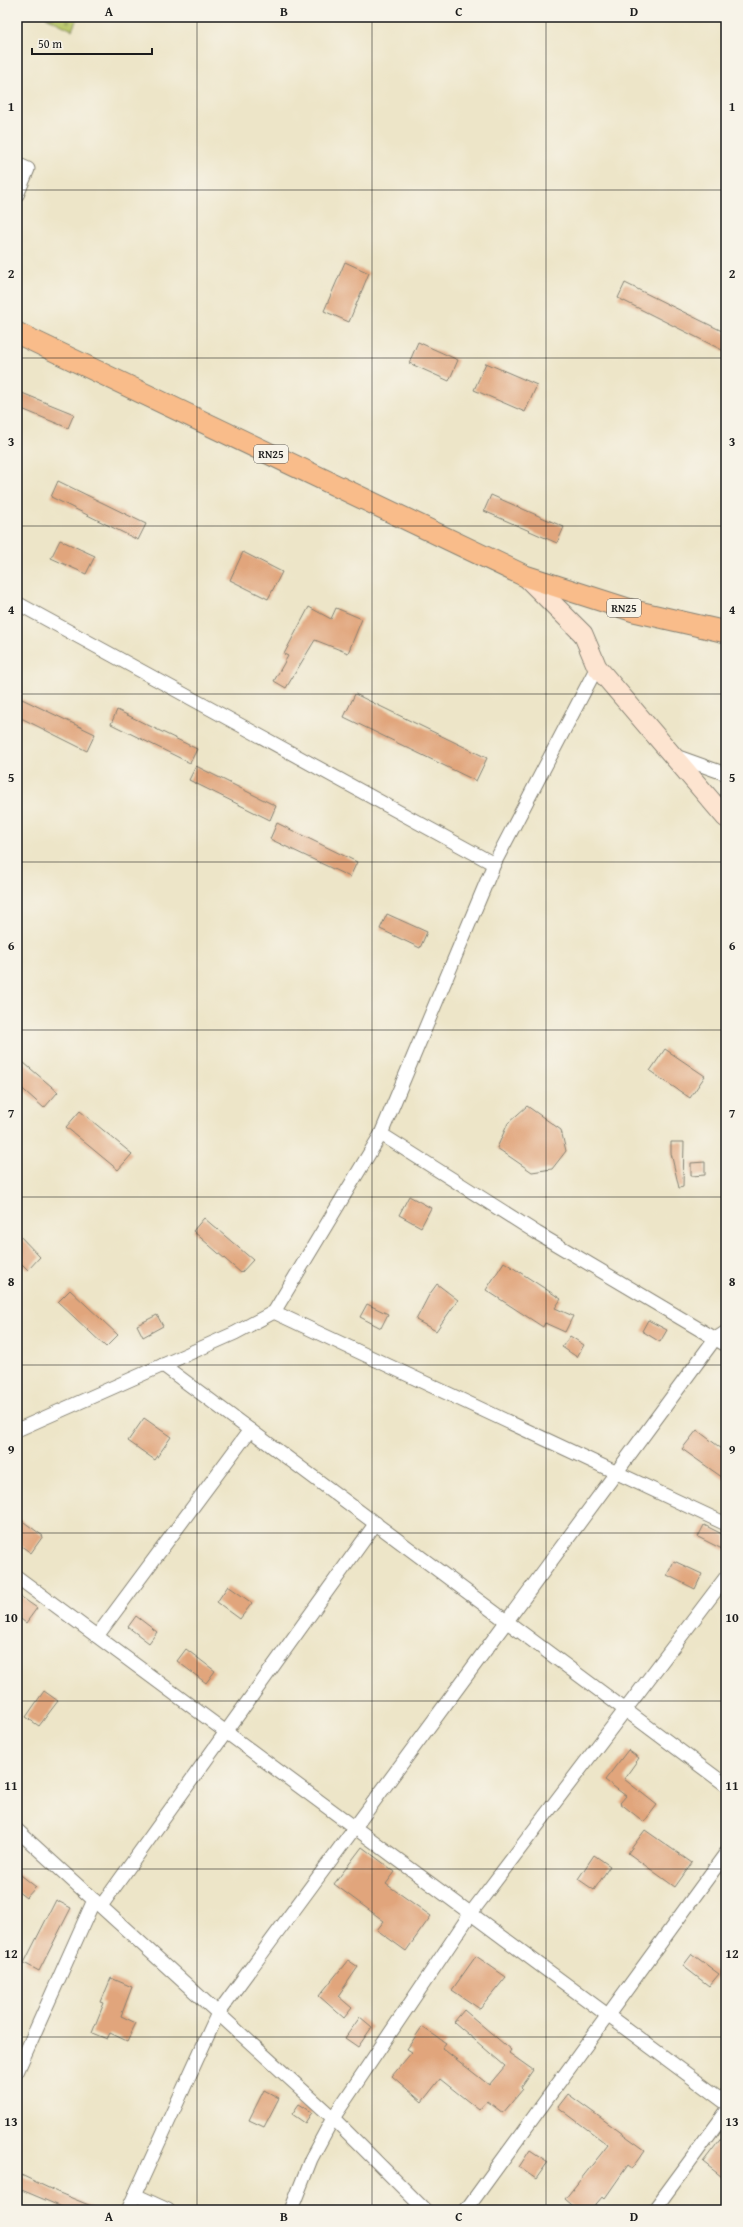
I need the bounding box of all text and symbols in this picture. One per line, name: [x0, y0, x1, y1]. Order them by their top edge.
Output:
text: A: [105, 2, 114, 21]
text: B: [280, 2, 288, 21]
text: C: [455, 2, 463, 21]
text: D: [630, 2, 638, 21]
scale bar: [32, 30, 152, 56]
text: 50 m: [38, 35, 62, 52]
text: 1: [8, 97, 14, 116]
text: 1: [729, 97, 735, 116]
text: 2: [8, 264, 15, 283]
text: 2: [729, 264, 736, 283]
text: 3: [8, 432, 14, 451]
text: 3: [729, 432, 735, 451]
road number: RN25: [254, 445, 288, 463]
road number: RN25: [607, 599, 641, 617]
text: 4: [8, 600, 15, 619]
text: 4: [729, 600, 736, 619]
text: 5: [8, 768, 15, 787]
text: 5: [729, 768, 736, 787]
text: 6: [8, 936, 15, 955]
text: 6: [729, 936, 736, 955]
text: 7: [8, 1104, 15, 1123]
text: 7: [729, 1104, 736, 1123]
text: 8: [8, 1272, 15, 1291]
text: 8: [729, 1272, 736, 1291]
text: 9: [8, 1440, 15, 1459]
text: 9: [729, 1440, 736, 1459]
text: 10: [4, 1608, 18, 1627]
text: 10: [725, 1608, 739, 1627]
text: 11: [4, 1776, 18, 1795]
text: 11: [725, 1776, 739, 1795]
text: 12: [4, 1944, 18, 1963]
text: 12: [725, 1944, 739, 1963]
text: 13: [4, 2112, 18, 2131]
text: 13: [725, 2112, 739, 2131]
text: A: [105, 2207, 114, 2226]
text: B: [280, 2207, 288, 2226]
text: C: [455, 2207, 463, 2226]
text: D: [630, 2207, 638, 2226]

